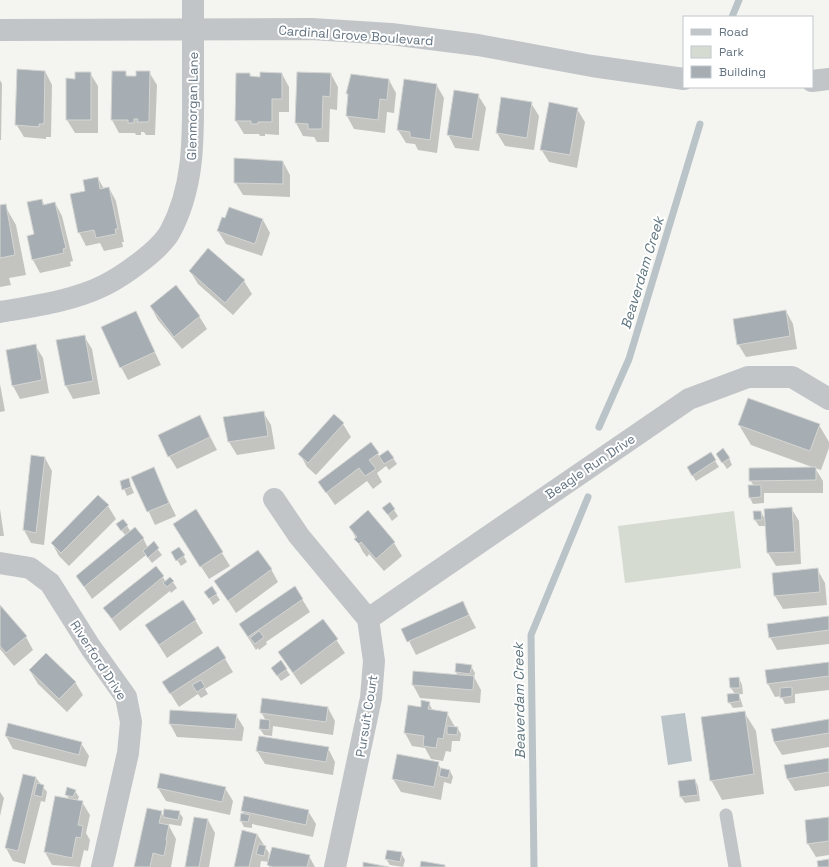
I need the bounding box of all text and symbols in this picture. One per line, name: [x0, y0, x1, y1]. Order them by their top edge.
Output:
legend: [683, 16, 813, 88]
street label: Cardinal Grove Boulevard: [278, 22, 434, 49]
text: Road: [719, 24, 748, 40]
text: Park: [719, 44, 744, 60]
street label: Glenmorgan Lane: [183, 52, 202, 160]
text: Building: [719, 64, 766, 80]
water label: Beaverdam Creek: [616, 213, 668, 331]
street label: Beagle Run Drive: [542, 430, 638, 503]
street label: Riverford Drive: [66, 617, 131, 703]
water label: Beaverdam Creek: [509, 641, 529, 759]
street label: Pursuit Court: [352, 674, 381, 758]

